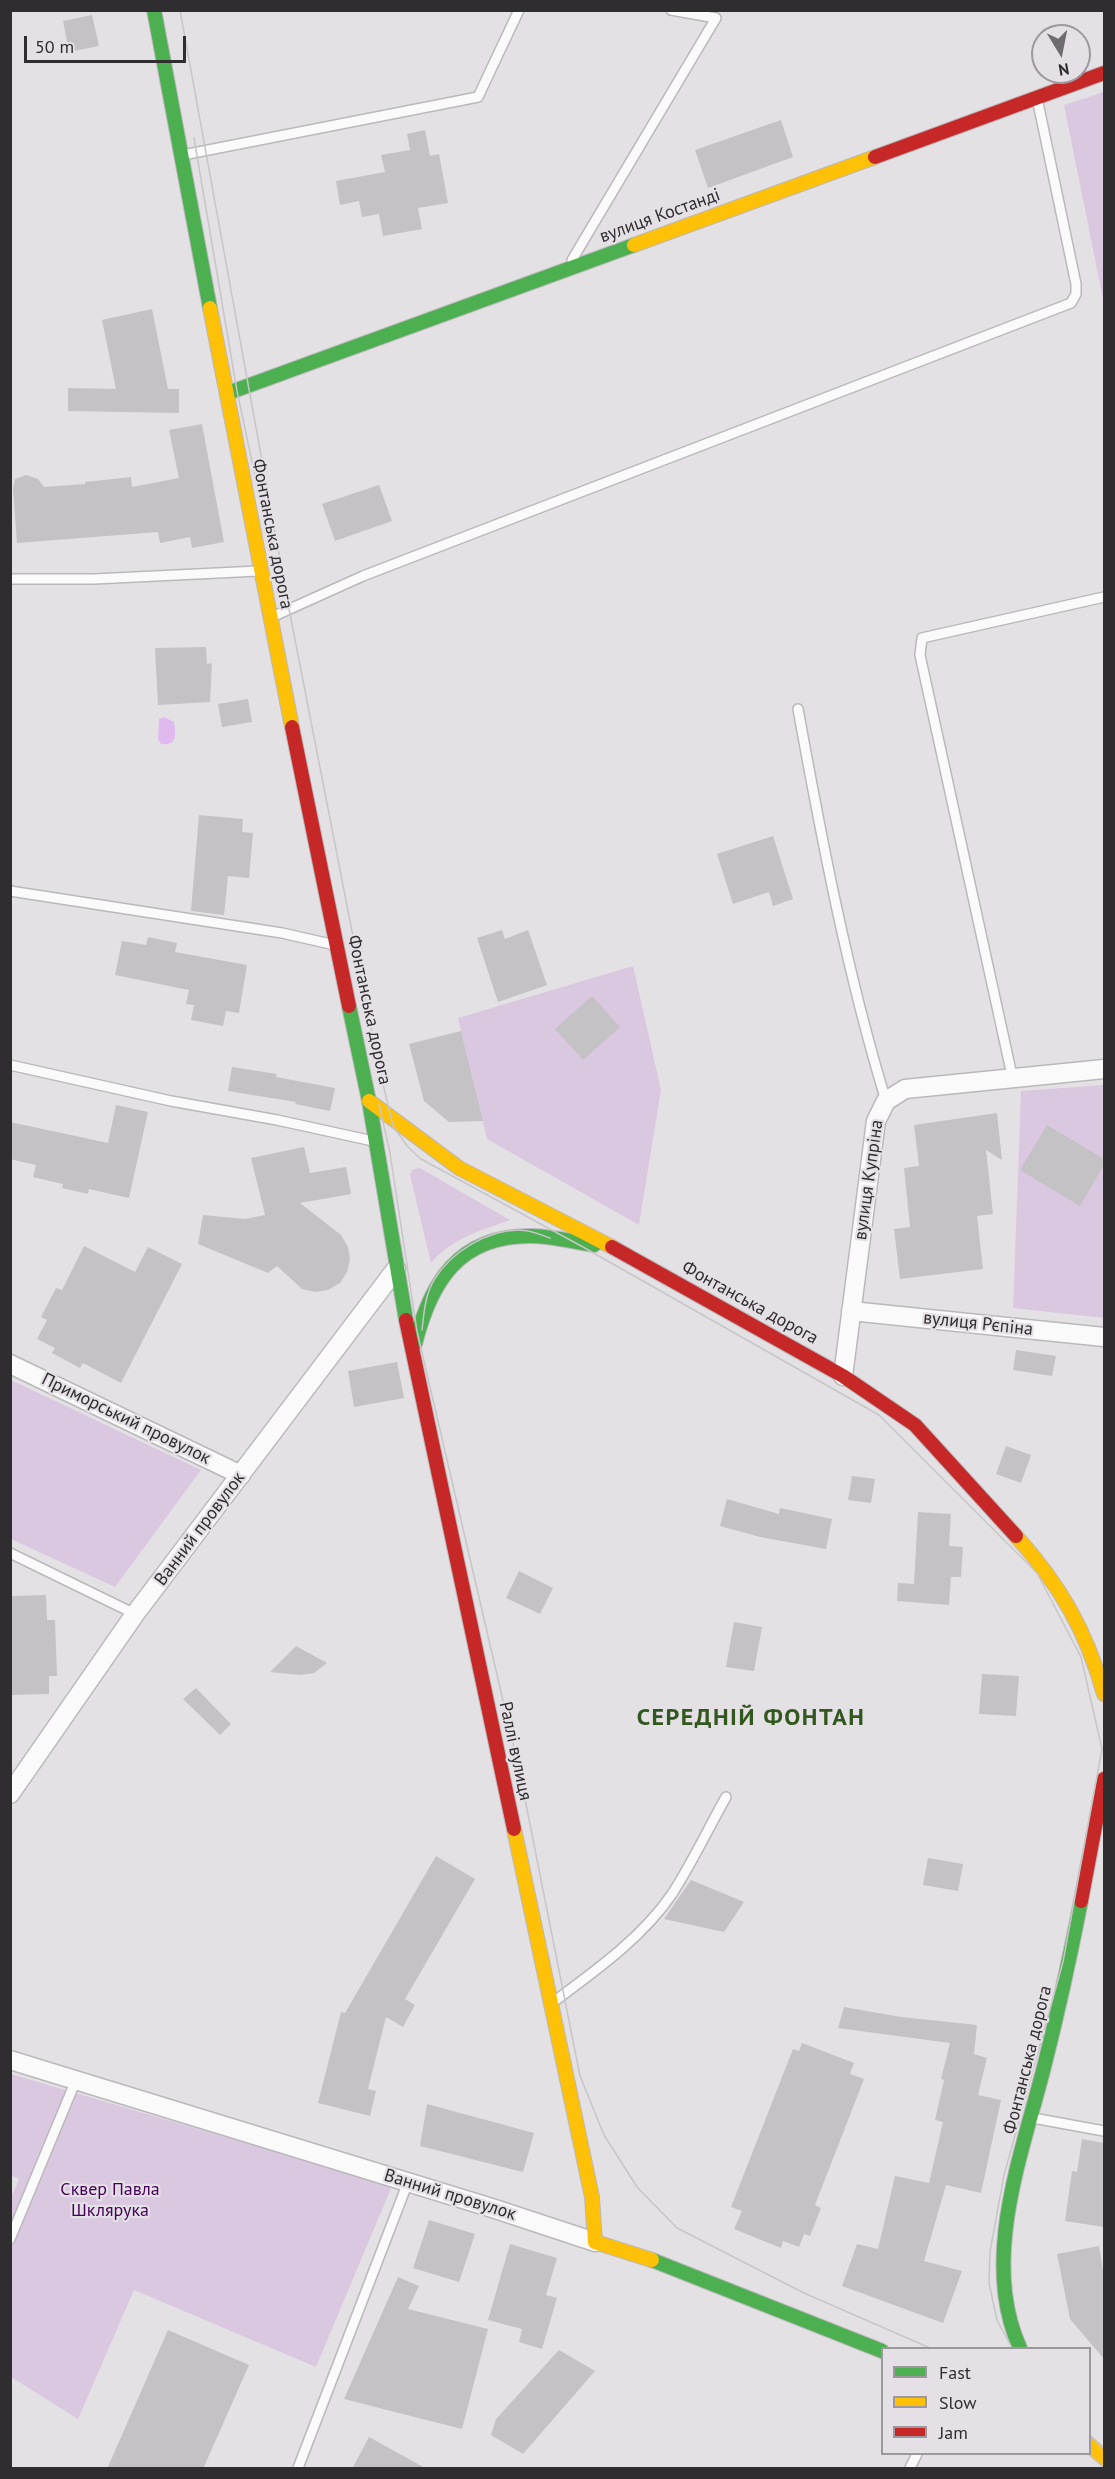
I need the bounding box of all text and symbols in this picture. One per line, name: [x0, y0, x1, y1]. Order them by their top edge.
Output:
scale bar: [27, 24, 189, 62]
north arrow: [1031, 24, 1091, 84]
text: 50 m: [35, 35, 74, 58]
text: N: [1057, 59, 1071, 81]
street label: вулиця Костанді: [597, 184, 723, 248]
street label: Фонтанська дорога: [247, 457, 297, 611]
street label: Фонтанська дорога: [343, 933, 395, 1087]
street label: вулиця Купріна: [850, 1118, 888, 1242]
street label: Фонтанська дорога: [678, 1257, 822, 1349]
street label: вулиця Рєпіна: [922, 1307, 1034, 1341]
street label: Приморський провулок: [38, 1369, 214, 1469]
street label: Ванний провулок: [150, 1468, 250, 1590]
street label: Раллі вулиця: [494, 1700, 536, 1802]
district label: СЕРЕДНІЙ ФОНТАН: [637, 1704, 865, 1732]
street label: Фонтанська дорога: [999, 1983, 1057, 2137]
street label: Ванний провулок: [381, 2165, 519, 2225]
park label: Сквер Павла Шклярука: [60, 2179, 160, 2222]
legend: [881, 2347, 1091, 2455]
text: Fast: [939, 2361, 971, 2384]
text: Slow: [939, 2391, 977, 2414]
text: Jam: [939, 2421, 968, 2444]

